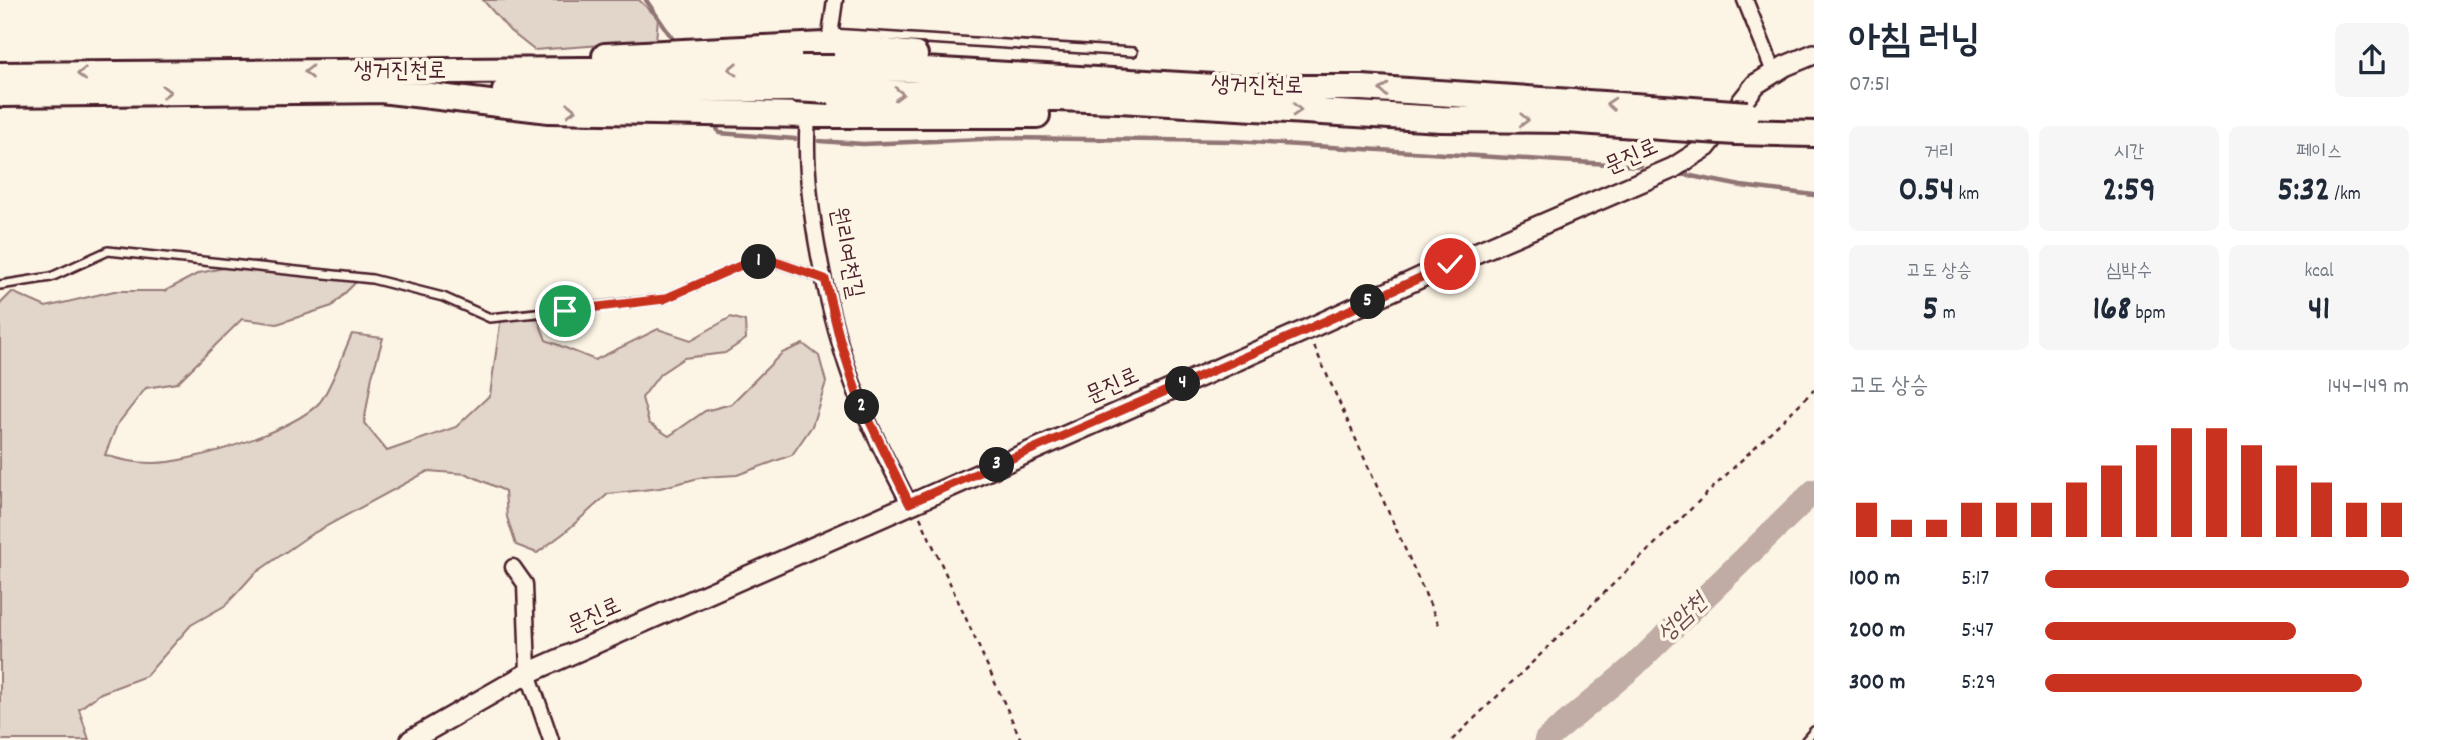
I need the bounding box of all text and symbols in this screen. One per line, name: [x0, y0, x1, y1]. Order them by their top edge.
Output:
text: 아침 러닝: [1849, 15, 1980, 70]
button: share: [2335, 23, 2409, 97]
street label: 생거진천로: [354, 56, 446, 89]
one-way arrow: [727, 62, 738, 77]
one-way arrow: [303, 64, 314, 80]
one-way arrow: [76, 66, 86, 82]
text: 07:51: [1849, 69, 1890, 102]
street label: 생거진천로: [1210, 70, 1304, 104]
one-way arrow: [1378, 83, 1389, 98]
one-way arrow: [161, 84, 172, 100]
one-way arrow: [893, 86, 904, 101]
one-way arrow: [1605, 97, 1616, 112]
one-way arrow: [566, 102, 576, 118]
one-way arrow: [1292, 102, 1303, 117]
one-way arrow: [1519, 113, 1530, 128]
street label: 문진로: [1600, 132, 1664, 184]
text: 거리: [1924, 140, 1954, 167]
text: 시간: [2114, 140, 2144, 167]
text: 페이스: [2296, 140, 2342, 167]
text: 0.54: [1899, 167, 1954, 217]
text: 2:59: [2102, 167, 2156, 217]
text: 5:32: [2277, 167, 2330, 217]
text: km: [1954, 182, 1979, 209]
text: /km: [2330, 182, 2361, 209]
street label: 원리여천길: [820, 204, 870, 302]
pin: [1420, 234, 1480, 294]
pin: 1: [742, 244, 776, 280]
icon: check: [1431, 245, 1469, 283]
text: 1: [756, 248, 761, 275]
text: 고도 상승: [1906, 259, 1972, 286]
text: 심박수: [2106, 259, 2152, 286]
text: kcal: [2305, 259, 2333, 286]
pin: [535, 281, 595, 341]
pin: 5: [1350, 284, 1386, 320]
text: 5: [1922, 286, 1938, 336]
text: 168: [2092, 286, 2131, 336]
text: 41: [2308, 286, 2330, 336]
text: 5: [1363, 288, 1372, 315]
icon: arrive: [546, 292, 584, 330]
text: m: [1938, 301, 1956, 328]
text: bpm: [2131, 301, 2166, 328]
street label: 문진로: [1081, 361, 1145, 413]
pin: 4: [1166, 366, 1200, 402]
text: 4: [1179, 370, 1186, 397]
text: 고도 상승: [1849, 371, 1928, 404]
text: 144–149 m: [2327, 371, 2409, 404]
pin: 2: [844, 390, 880, 424]
text: 2: [857, 393, 866, 420]
pin: 3: [979, 448, 1014, 482]
text: 3: [992, 451, 1001, 478]
text: 100 m: [1849, 563, 1900, 596]
text: 5:17: [1961, 563, 1989, 596]
water label: 성암천: [1650, 585, 1718, 651]
street label: 문진로: [563, 591, 627, 643]
text: 200 m: [1849, 615, 1905, 648]
text: 5:47: [1961, 615, 1994, 648]
text: 300 m: [1849, 667, 1905, 700]
text: 5:29: [1961, 667, 1996, 700]

